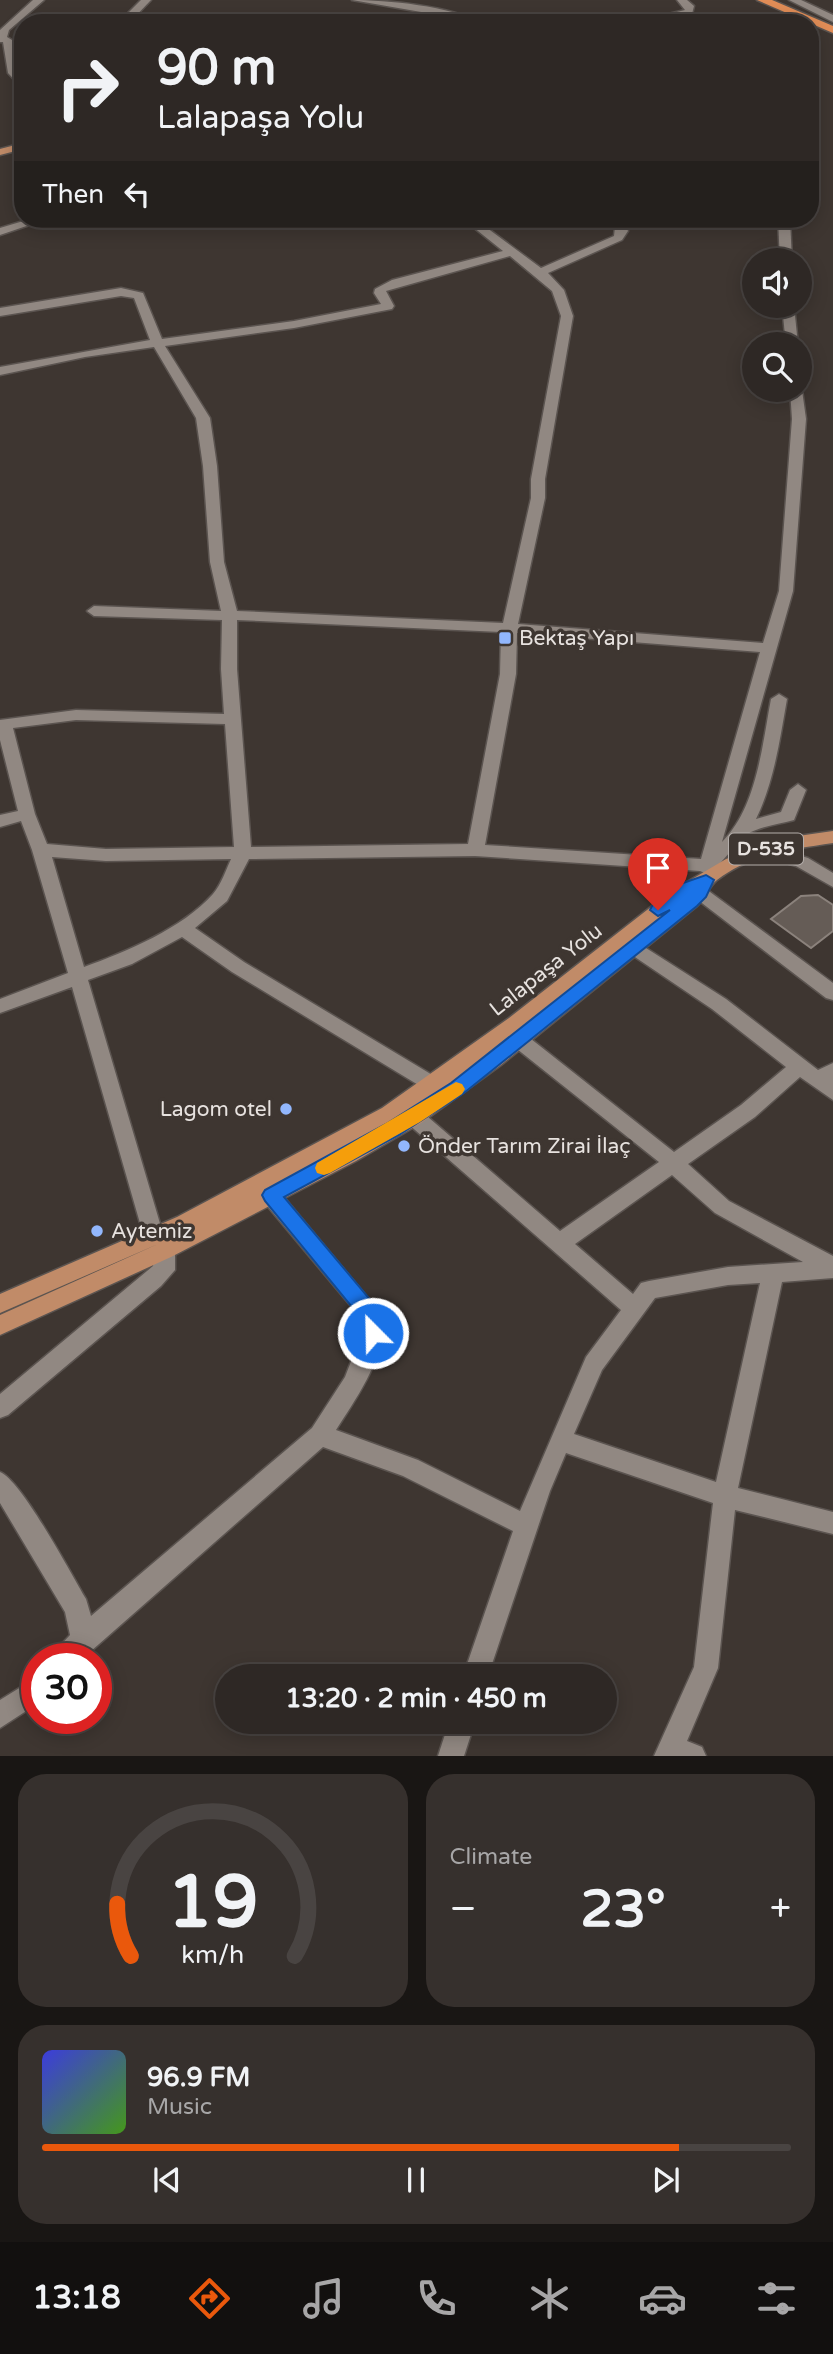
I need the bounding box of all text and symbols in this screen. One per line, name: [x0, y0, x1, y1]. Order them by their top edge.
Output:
text: 90 m: [157, 39, 276, 98]
icon: right: [42, 42, 133, 133]
text: Lalapaşa Yolu: [157, 99, 364, 137]
icon: left: [118, 175, 156, 213]
text: Then: [42, 179, 104, 210]
map controls: [742, 248, 812, 402]
button: sound: [742, 248, 812, 318]
button: search: [742, 332, 812, 402]
place label: Bektaş Yapı: [519, 626, 634, 651]
marker: Bektaş Yapı: [497, 630, 513, 646]
road number: D-535: [729, 834, 803, 864]
pin: [628, 838, 688, 910]
icon: arrive: [639, 849, 677, 887]
street label: Lalapaşa Yolu: [485, 918, 607, 1022]
place label: Lagom otel: [160, 1097, 272, 1122]
marker: Lagom otel: [278, 1101, 294, 1117]
place label: Önder Tarım Zirai İlaç: [418, 1134, 630, 1159]
marker: Önder Tarım Zirai İlaç: [396, 1138, 412, 1154]
place label: Aytemiz: [111, 1219, 192, 1244]
marker: Aytemiz: [89, 1223, 105, 1239]
position arrow: [336, 1296, 410, 1370]
speed limit sign: 30: [21, 1643, 112, 1734]
text: 13:20 · 2 min · 450 m: [285, 1683, 547, 1714]
text: Climate: [450, 1843, 532, 1871]
text: 19: [167, 1860, 258, 1948]
text: 23°: [581, 1878, 666, 1941]
text: −: [450, 1886, 477, 1932]
text: +: [770, 1886, 791, 1932]
text: km/h: [181, 1940, 244, 1970]
text: 96.9 FM: [147, 2062, 250, 2093]
text: Music: [147, 2093, 212, 2121]
icon: previous: [148, 2161, 186, 2199]
icon: pause: [397, 2161, 435, 2199]
icon: next: [647, 2161, 685, 2199]
icon: directions: [185, 2274, 234, 2323]
icon: music: [299, 2274, 348, 2323]
icon: phone: [412, 2274, 461, 2323]
icon: climate: [525, 2274, 574, 2323]
icon: car: [638, 2274, 687, 2323]
icon: filters: [752, 2274, 801, 2323]
text: 13:18: [32, 2279, 121, 2317]

